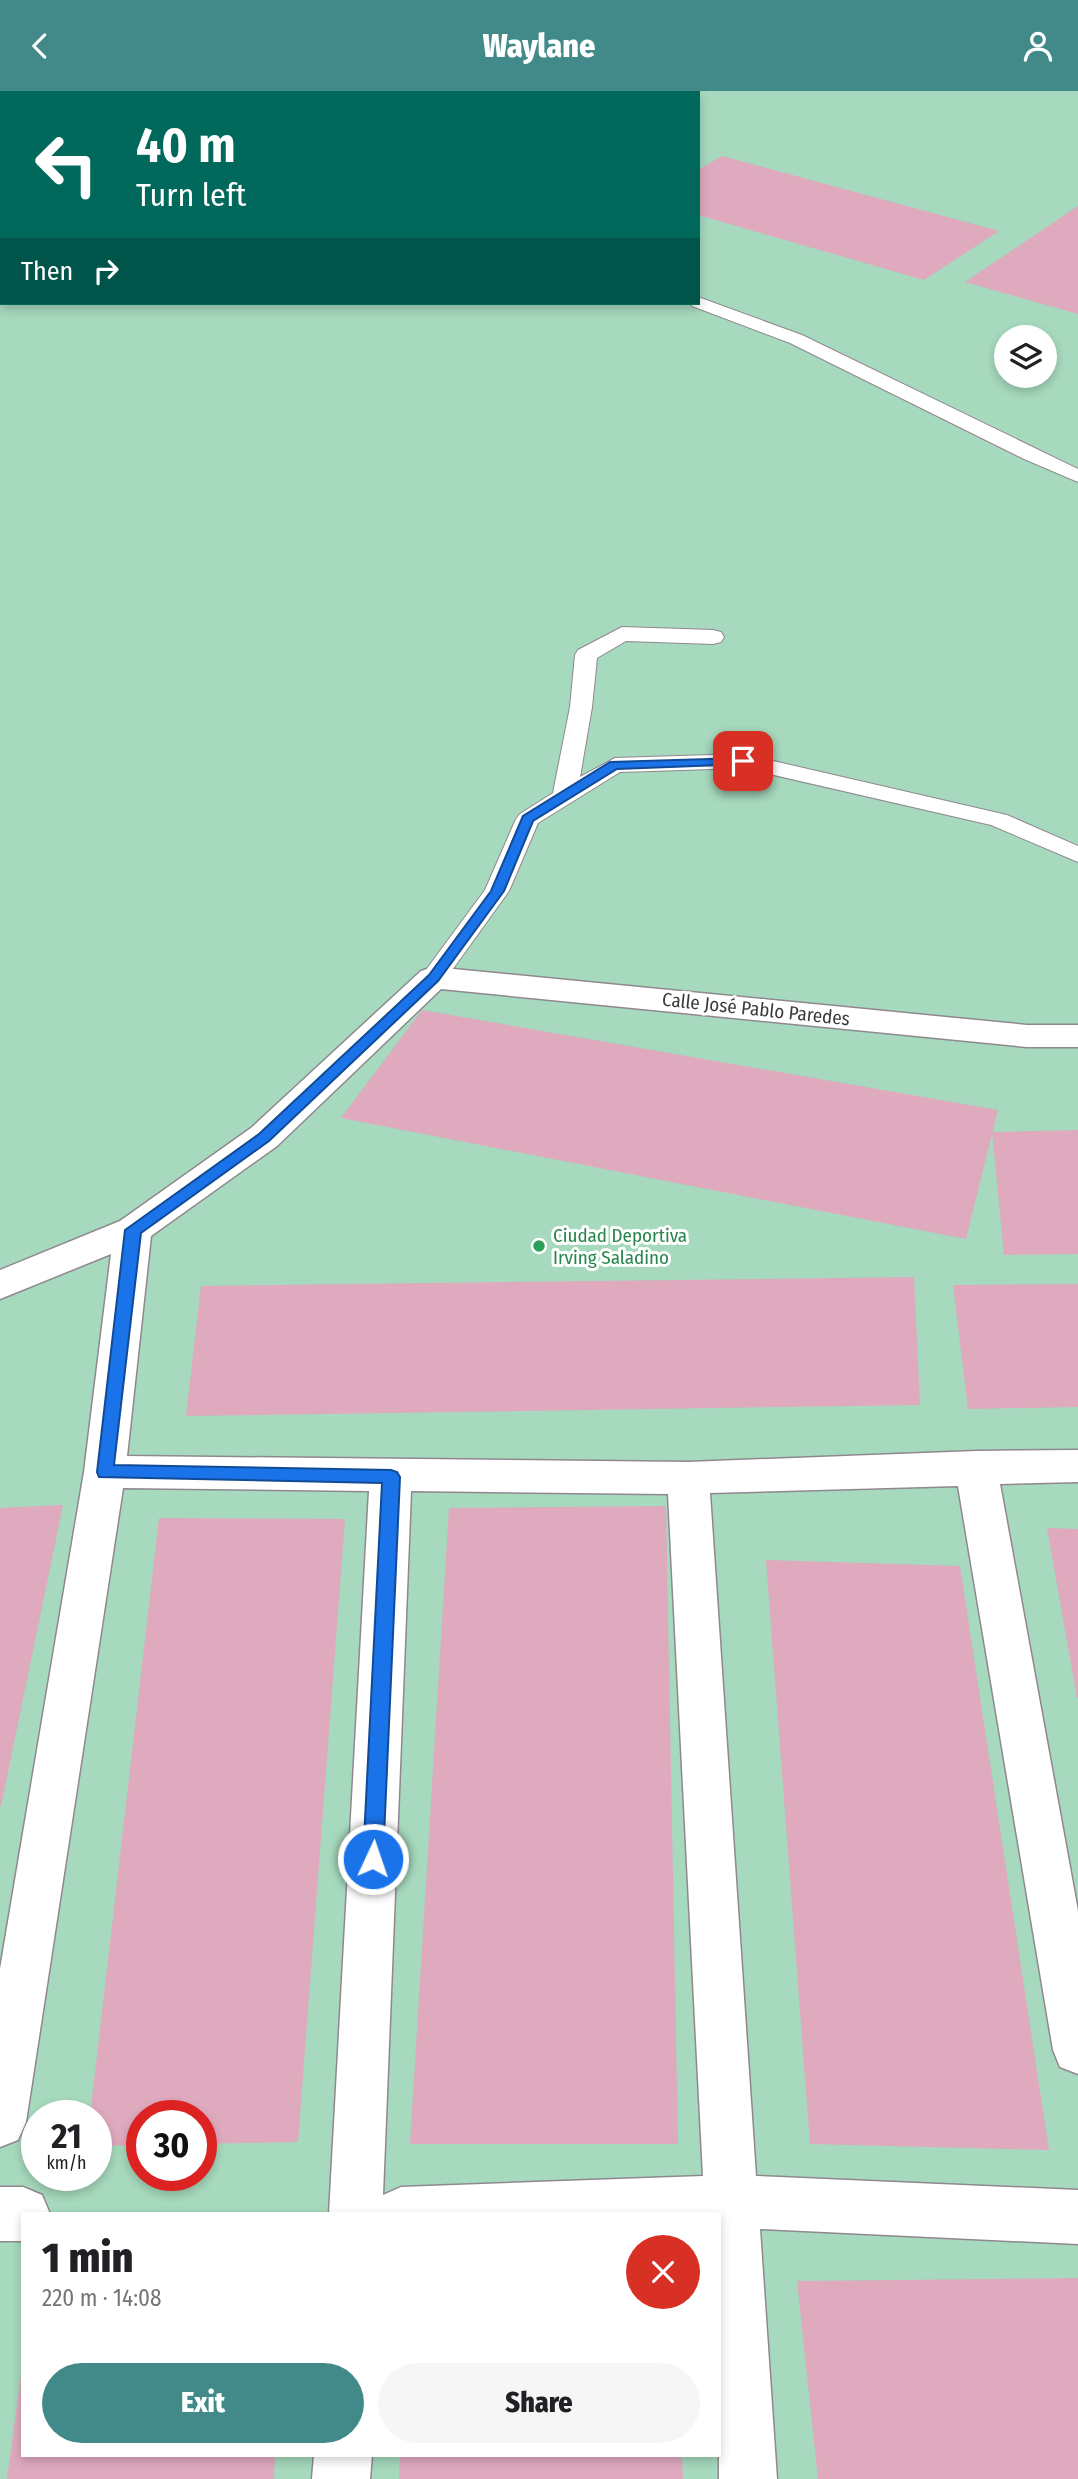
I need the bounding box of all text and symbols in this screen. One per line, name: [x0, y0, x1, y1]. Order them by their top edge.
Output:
icon: back: [21, 27, 59, 65]
text: Waylane: [483, 27, 595, 65]
icon: person: [1019, 27, 1057, 65]
text: 40 m: [136, 116, 236, 175]
icon: left: [21, 119, 112, 210]
text: Turn left: [136, 176, 246, 214]
icon: right: [87, 252, 125, 290]
text: Then: [21, 256, 73, 287]
map controls: [994, 325, 1057, 388]
button: layers: [994, 325, 1057, 388]
pin: [713, 731, 773, 791]
icon: arrive: [724, 742, 762, 780]
street label: Calle José Pablo Paredes: [661, 988, 851, 1030]
place label: Ciudad Deportiva Irving Saladino: [553, 1224, 687, 1269]
marker: Ciudad Deportiva Irving Saladino: [531, 1238, 547, 1254]
position arrow: [336, 1822, 410, 1896]
speed limit sign: 30: [126, 2100, 217, 2191]
text: 21: [51, 2115, 82, 2157]
text: km/h: [46, 2152, 87, 2174]
text: 1 min: [42, 2233, 133, 2283]
button: close: [626, 2235, 700, 2309]
text: 220 m · 14:08: [42, 2284, 162, 2312]
button: Exit: [42, 2363, 364, 2443]
button: Share: [378, 2363, 700, 2443]

